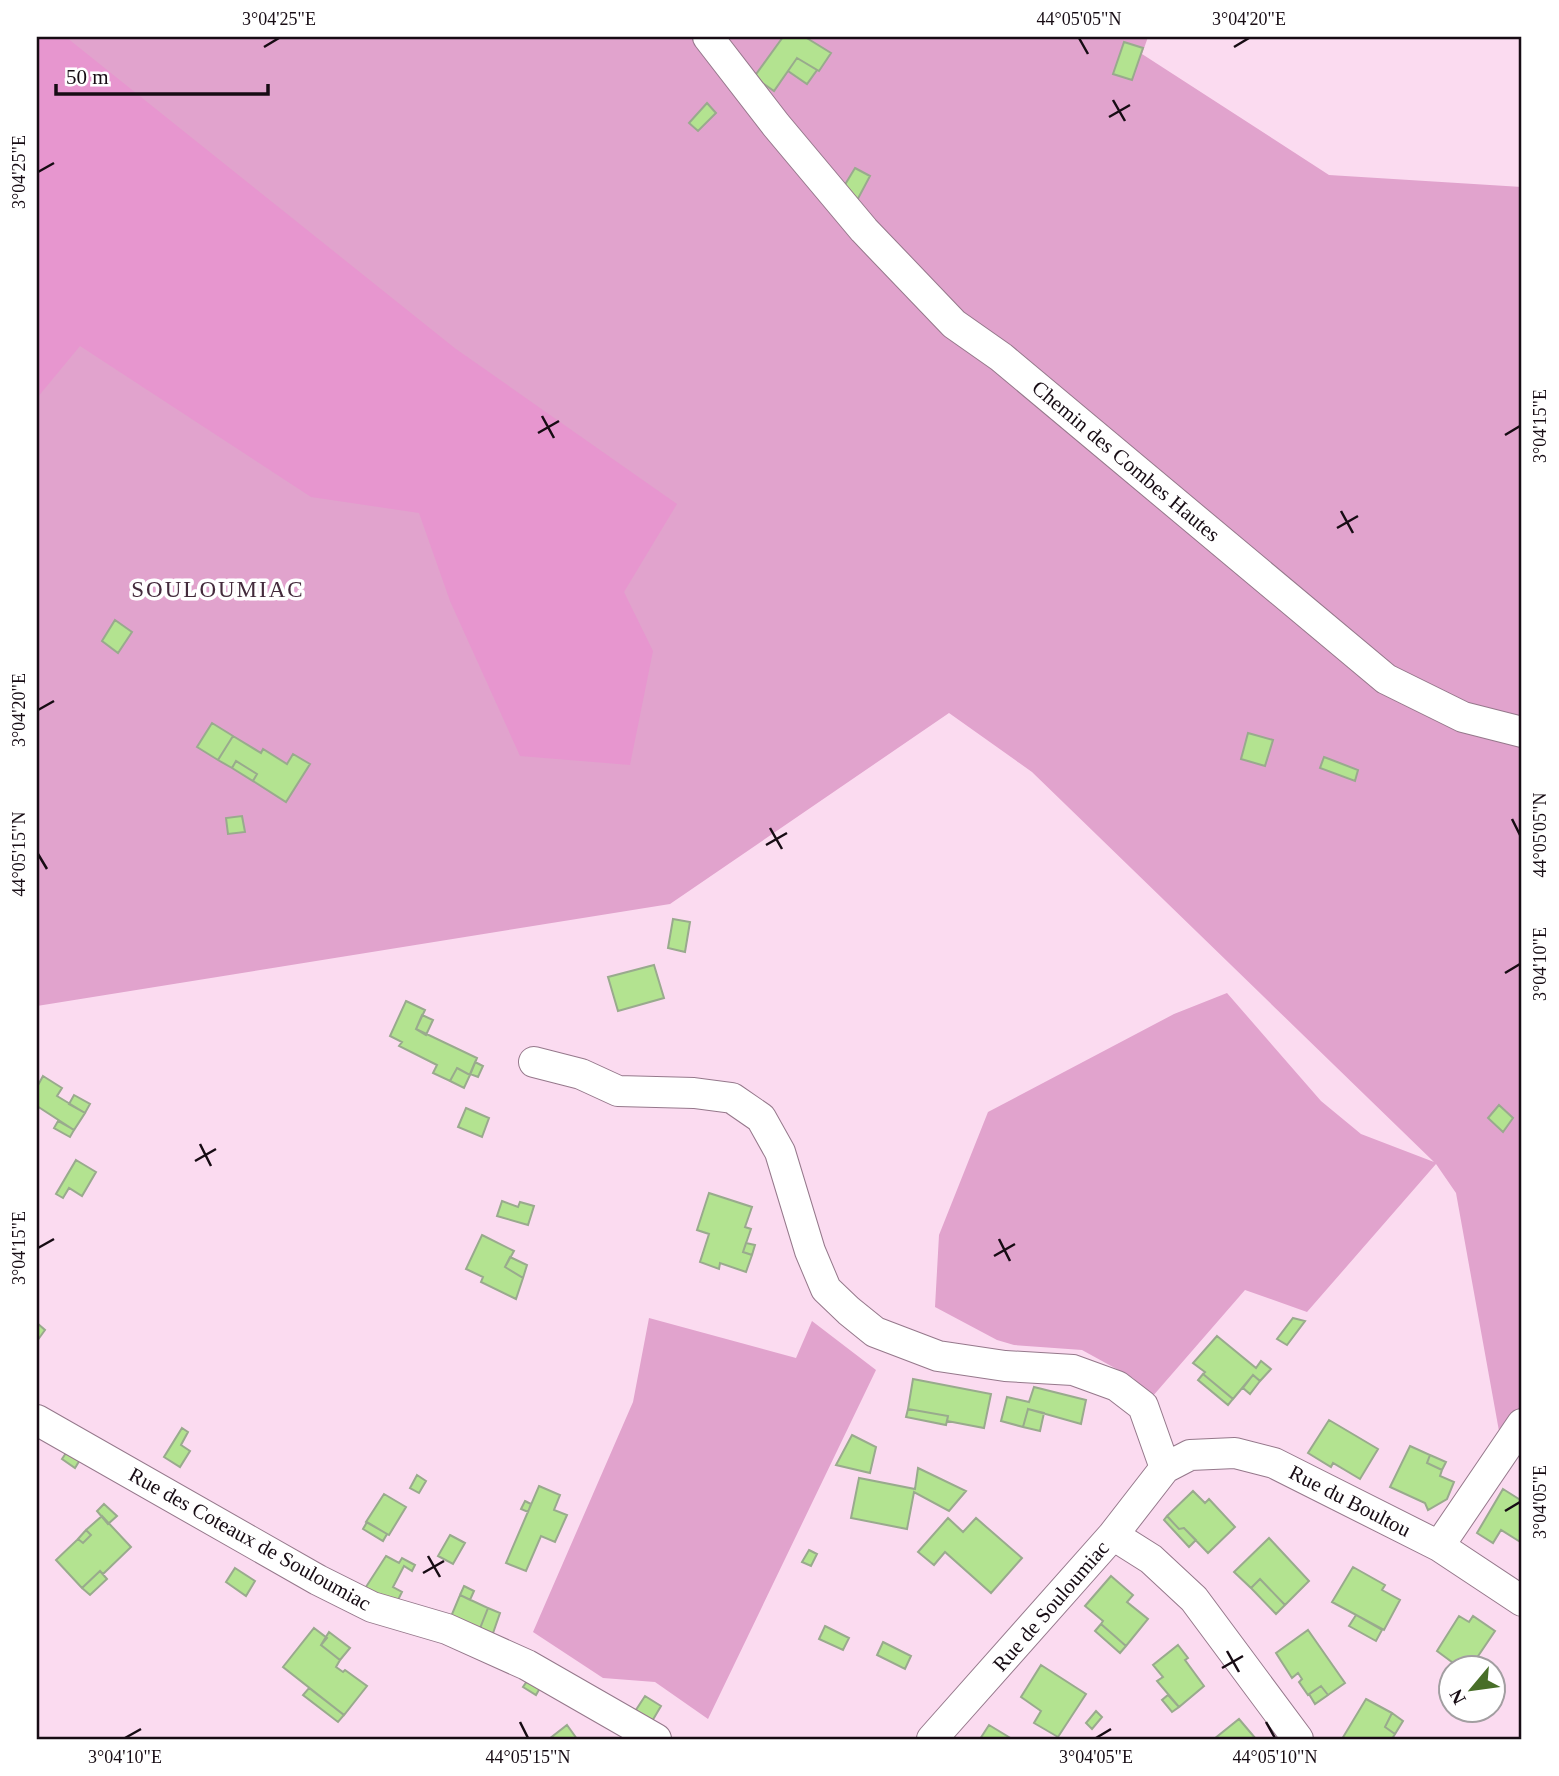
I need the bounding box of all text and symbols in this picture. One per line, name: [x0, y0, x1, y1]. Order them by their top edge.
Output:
text: 3°04'25"E: [242, 9, 316, 29]
text: 44°05'05"N: [1037, 9, 1121, 29]
text: 3°04'20"E: [1212, 9, 1286, 29]
scale bar: [56, 52, 268, 96]
text: 50 m: [66, 65, 109, 89]
text: 3°04'25"E: [9, 135, 29, 209]
street label: Chemin des Combes Hautes: [1027, 376, 1225, 546]
text: 3°04'15"E: [1530, 389, 1550, 463]
district label: SOULOUMIAC: [131, 577, 305, 602]
text: 3°04'20"E: [9, 673, 29, 747]
text: 44°05'05"N: [1530, 793, 1550, 877]
text: 44°05'15"N: [9, 812, 29, 896]
text: 3°04'10"E: [1530, 927, 1550, 1001]
text: 3°04'15"E: [9, 1211, 29, 1285]
street label: Rue du Boultou: [1285, 1460, 1415, 1542]
street label: Rue des Coteaux de Souloumiac: [125, 1462, 375, 1616]
text: 3°04'05"E: [1530, 1465, 1550, 1539]
street label: Rue de Souloumiac: [988, 1536, 1114, 1676]
north arrow: [1436, 1654, 1506, 1724]
text: N: [1445, 1686, 1470, 1708]
text: 3°04'10"E: [88, 1747, 162, 1767]
text: 44°05'15"N: [486, 1747, 570, 1767]
text: 3°04'05"E: [1059, 1747, 1133, 1767]
text: 44°05'10"N: [1233, 1747, 1317, 1767]

